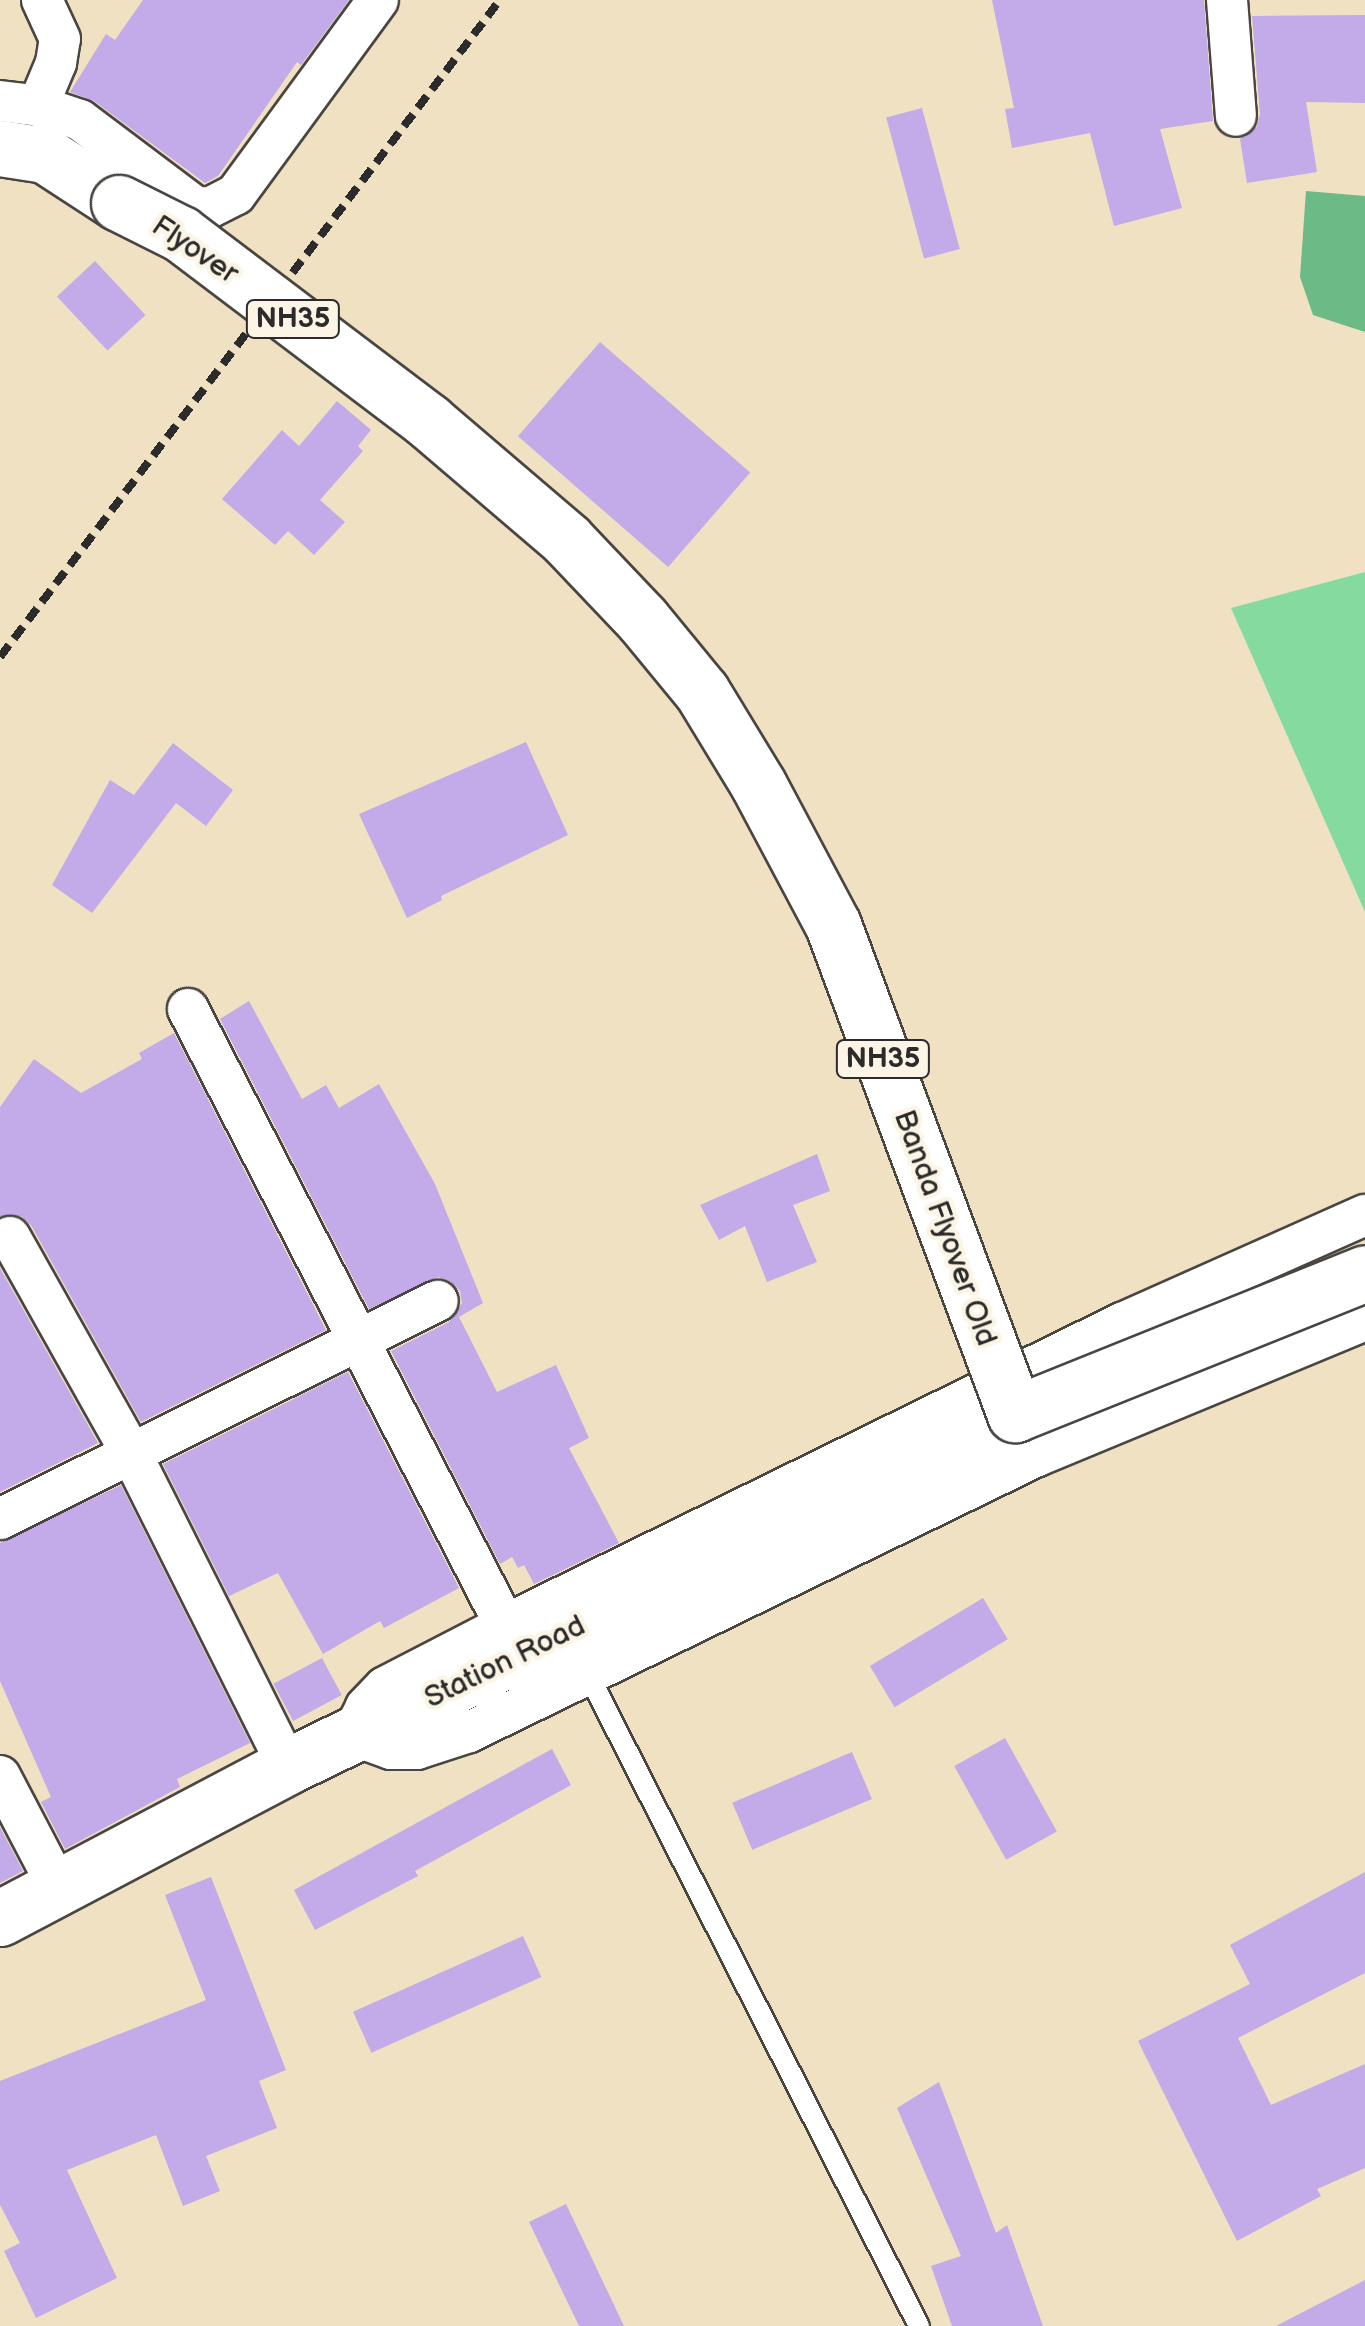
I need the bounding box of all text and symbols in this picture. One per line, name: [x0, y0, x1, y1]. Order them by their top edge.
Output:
street label: Flyover: [145, 208, 245, 292]
road number: NH35: [246, 296, 340, 342]
road number: NH35: [836, 1036, 930, 1082]
street label: Banda Flyover Old: [886, 1105, 1004, 1351]
street label: Station Road: [419, 1608, 591, 1716]

